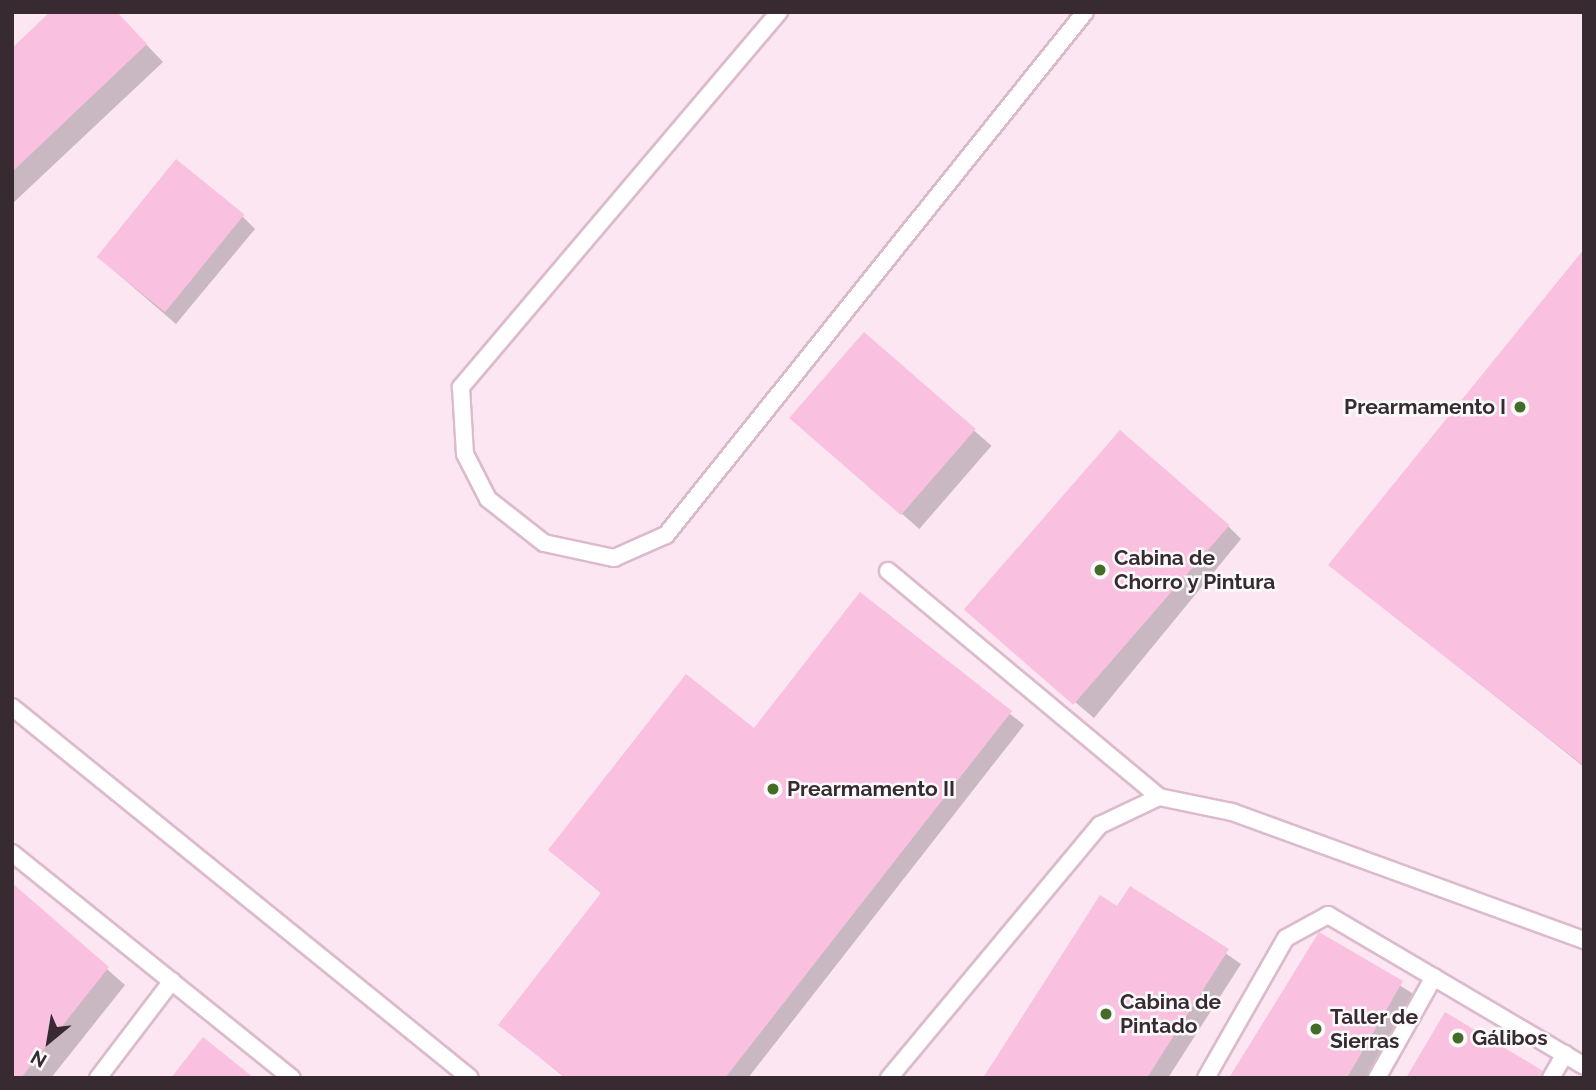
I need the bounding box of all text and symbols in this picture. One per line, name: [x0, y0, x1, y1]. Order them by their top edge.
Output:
place label: Prearmamento I: [1344, 394, 1506, 420]
marker: Prearmamento I: [1512, 399, 1528, 415]
place label: Cabina de Chorro y Pintura: [1114, 545, 1277, 595]
marker: Cabina de Chorro y Pintura: [1092, 562, 1108, 578]
place label: Prearmamento II: [787, 776, 955, 802]
marker: Prearmamento II: [765, 781, 781, 797]
place label: Cabina de Pintado: [1120, 989, 1221, 1039]
place label: Taller de Sierras: [1330, 1004, 1418, 1054]
north arrow: [14, 1006, 84, 1076]
marker: Cabina de Pintado: [1098, 1006, 1114, 1022]
marker: Taller de Sierras: [1308, 1021, 1324, 1037]
place label: Gálibos: [1472, 1025, 1548, 1051]
marker: Gálibos: [1450, 1030, 1466, 1046]
text: N: [27, 1046, 50, 1072]

